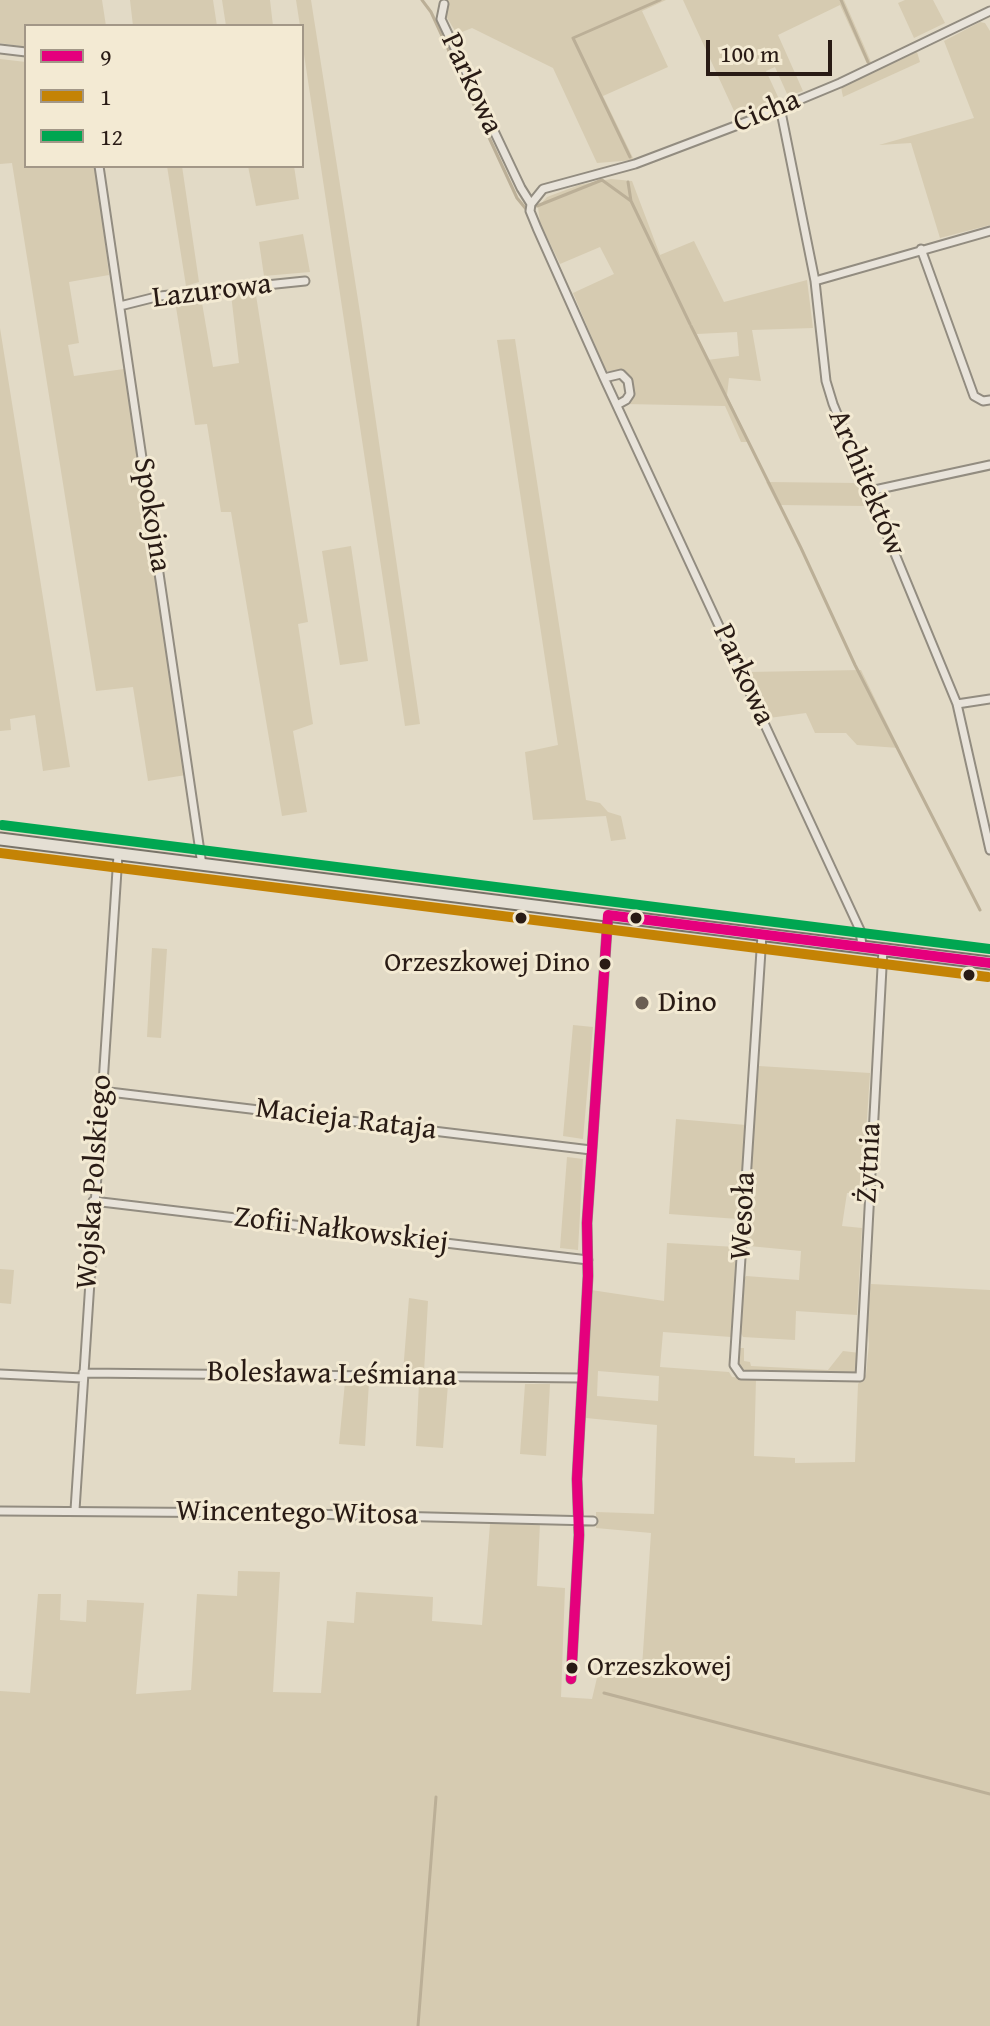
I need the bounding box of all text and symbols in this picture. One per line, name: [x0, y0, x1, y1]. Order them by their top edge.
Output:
legend: [24, 24, 304, 168]
scale bar: [710, 24, 836, 74]
street label: Parkowa: [432, 28, 510, 140]
text: 100 m: [720, 36, 780, 71]
text: 9: [100, 39, 112, 74]
text: 1: [100, 79, 112, 114]
street label: Cicha: [728, 82, 806, 142]
text: 12: [100, 119, 123, 154]
street label: Lazurowa: [150, 267, 274, 317]
street label: Architektów: [819, 404, 913, 562]
street label: Spokojna: [124, 455, 178, 575]
street label: Parkowa: [704, 619, 782, 731]
unlabelled marker: [513, 910, 529, 926]
unlabelled marker: [628, 910, 644, 926]
place label: Orzeszkowej Dino: [384, 947, 590, 981]
marker: Orzeszkowej Dino: [597, 956, 613, 972]
unlabelled marker: [961, 967, 977, 983]
place label: Dino: [658, 985, 717, 1021]
marker: Dino: [633, 994, 651, 1012]
street label: Wojska Polskiego: [70, 1073, 120, 1291]
street label: Macieja Rataja: [254, 1091, 438, 1149]
street label: Żytnia: [850, 1122, 890, 1204]
street label: Wesoła: [724, 1171, 764, 1261]
street label: Zofii Nałkowskiej: [232, 1200, 450, 1262]
street label: Bolesława Leśmiana: [207, 1355, 457, 1395]
street label: Wincentego Witosa: [175, 1494, 419, 1534]
place label: Orzeszkowej: [587, 1651, 732, 1685]
marker: Orzeszkowej: [564, 1660, 580, 1676]

